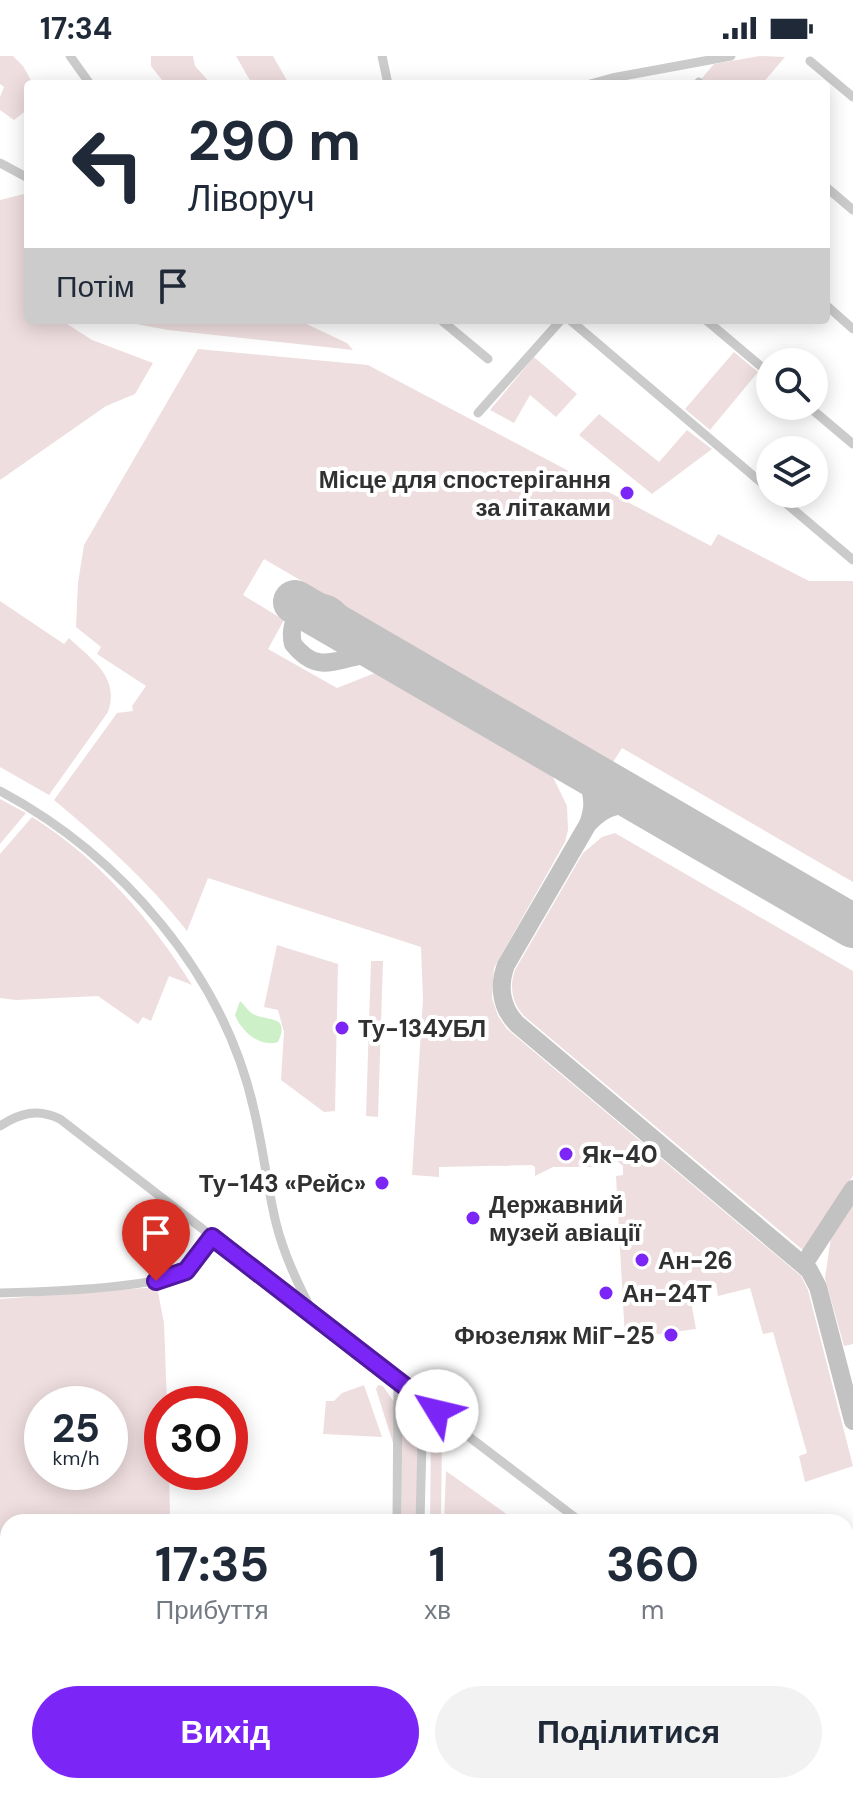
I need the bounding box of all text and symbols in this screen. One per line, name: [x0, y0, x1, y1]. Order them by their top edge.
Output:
text: 17:34: [40, 9, 112, 48]
text: 290 m: [188, 104, 361, 177]
icon: left: [56, 112, 160, 216]
text: Ліворуч: [188, 175, 315, 222]
icon: arrive: [151, 264, 195, 308]
text: Потім: [56, 267, 135, 306]
map controls: [756, 348, 828, 508]
button: search: [756, 348, 828, 420]
button: layers: [756, 436, 828, 508]
place label: Місце для спостерігання за літаками: [319, 464, 611, 523]
marker: Місце для спостерігання за літаками: [618, 484, 636, 502]
place label: Ту-134УБЛ: [358, 1013, 486, 1044]
marker: Ту-134УБЛ: [333, 1019, 351, 1037]
place label: Як-40: [582, 1139, 658, 1170]
marker: Як-40: [557, 1145, 575, 1163]
place label: Ту-143 «Рейс»: [199, 1168, 366, 1199]
marker: Ту-143 «Рейс»: [373, 1174, 391, 1192]
place label: Державний музей авіації: [489, 1189, 642, 1248]
pin: [122, 1199, 190, 1281]
marker: Державний музей авіації: [464, 1209, 482, 1227]
icon: arrive: [134, 1211, 178, 1255]
place label: Ан-26: [658, 1245, 733, 1276]
marker: Ан-26: [633, 1251, 651, 1269]
place label: Ан-24Т: [622, 1278, 712, 1309]
marker: Ан-24Т: [597, 1284, 615, 1302]
place label: Фюзеляж МіГ-25: [454, 1320, 655, 1351]
marker: Фюзеляж МіГ-25: [662, 1326, 680, 1344]
position arrow: [395, 1369, 479, 1453]
speed limit sign: 30: [144, 1386, 248, 1490]
text: 25: [52, 1402, 100, 1454]
text: km/h: [52, 1445, 100, 1471]
text: 17:35: [155, 1533, 269, 1596]
text: 1: [429, 1533, 446, 1596]
text: 360: [606, 1533, 699, 1596]
text: Прибуття: [156, 1593, 269, 1627]
text: хв: [424, 1593, 451, 1627]
text: m: [641, 1593, 664, 1627]
button: Вихід: [32, 1686, 419, 1778]
button: Поділитися: [435, 1686, 822, 1778]

